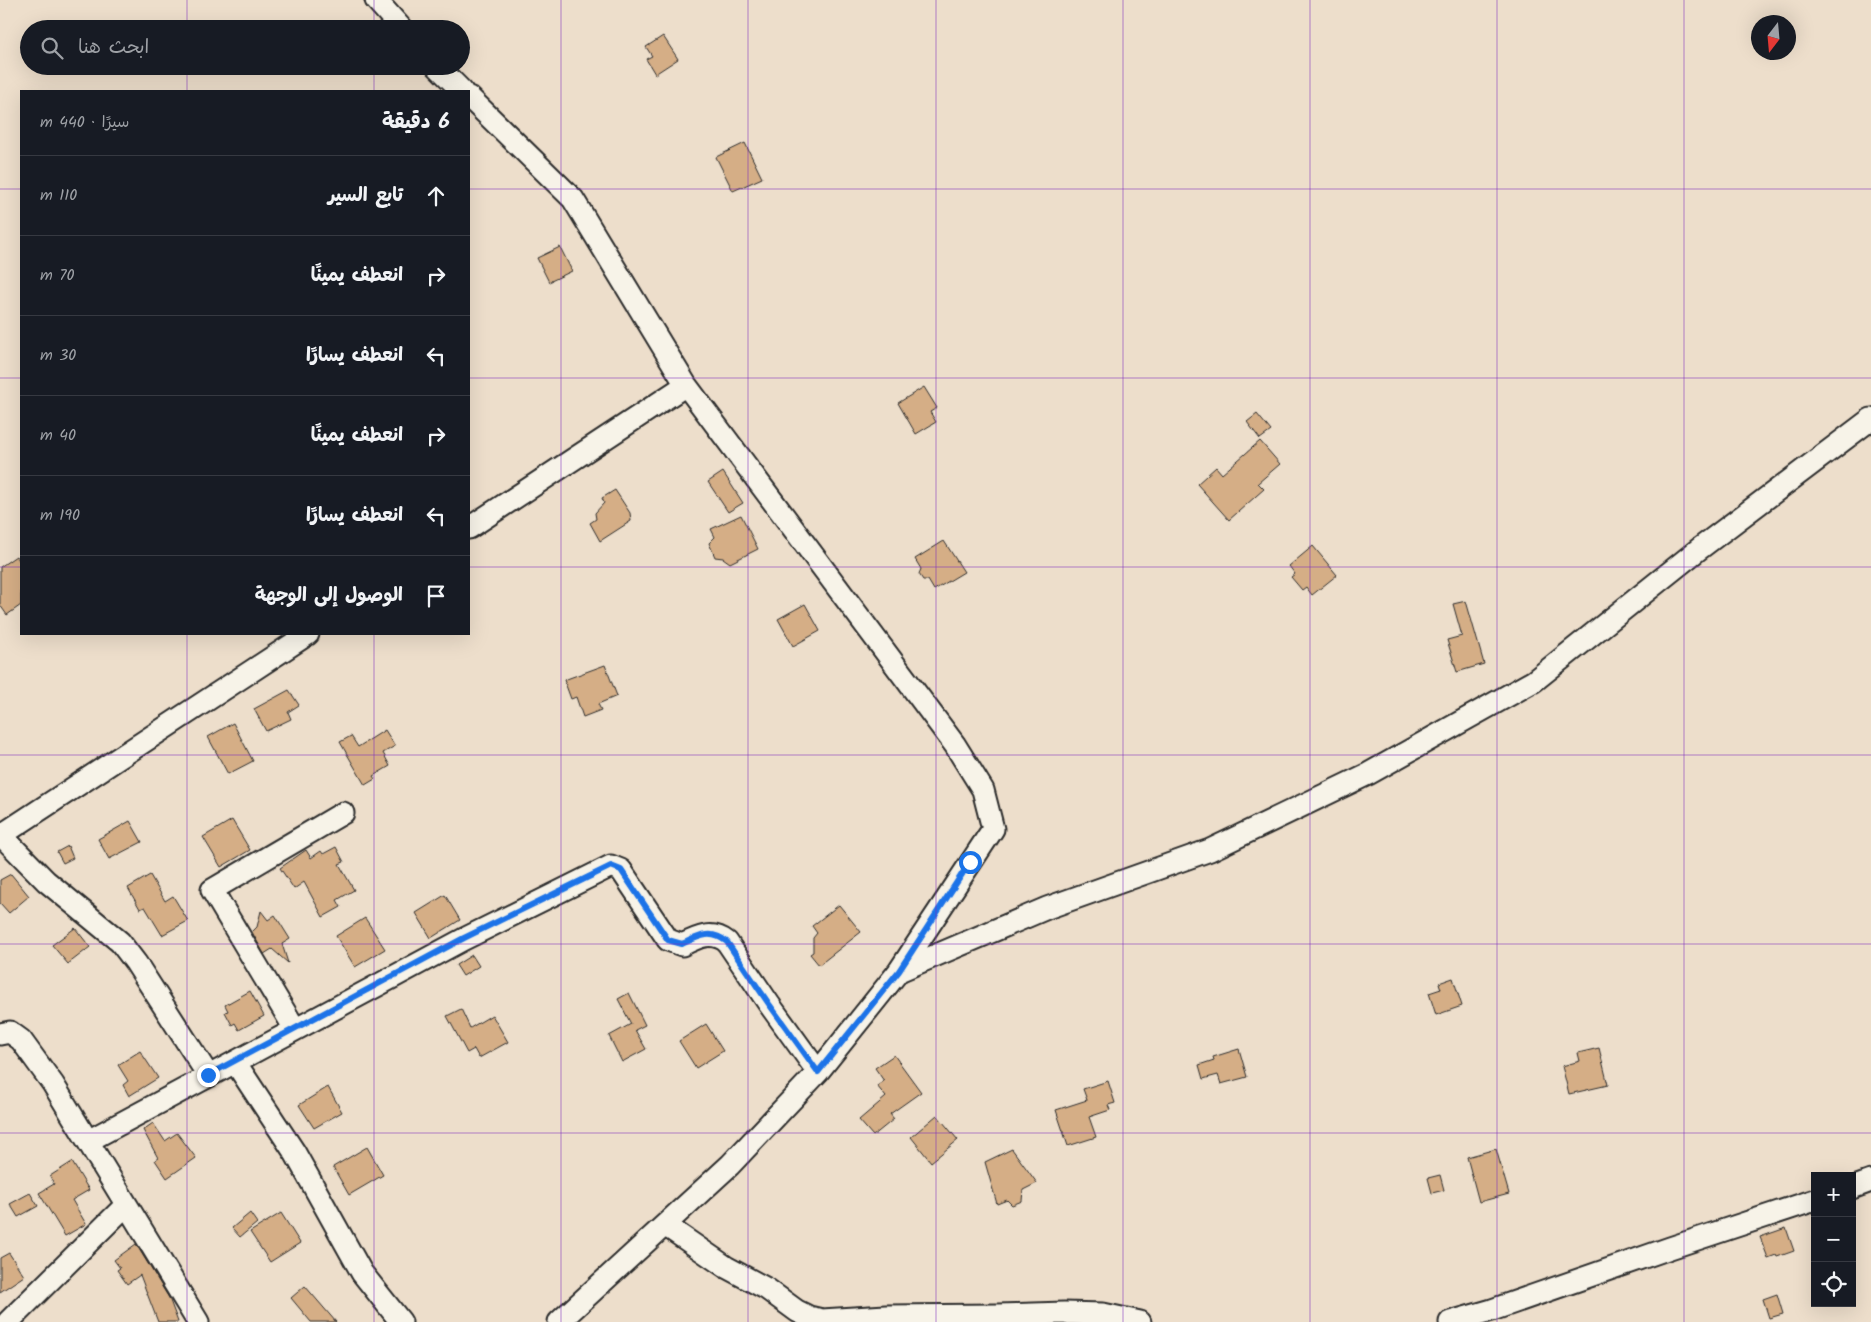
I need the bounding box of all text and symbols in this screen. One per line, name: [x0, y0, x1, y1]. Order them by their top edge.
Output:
north arrow: [1751, 15, 1796, 60]
search box: [20, 20, 470, 75]
text: ابحث هنا: [78, 33, 149, 63]
icon: search: [38, 34, 66, 62]
text: 6 دقيقة: [382, 106, 450, 139]
text: سيرًا · 440 m: [40, 110, 129, 135]
text: تابع السير: [328, 181, 403, 211]
icon: ahead: [422, 182, 450, 210]
text: 110 m: [40, 183, 77, 208]
text: انعطف يمينًا: [311, 261, 403, 291]
icon: right: [422, 262, 450, 290]
text: 70 m: [40, 263, 75, 288]
text: انعطف يسارًا: [306, 341, 403, 371]
icon: left: [422, 342, 450, 370]
text: 30 m: [40, 343, 76, 368]
text: انعطف يمينًا: [311, 421, 403, 451]
icon: right: [422, 422, 450, 450]
text: 40 m: [40, 423, 76, 448]
text: انعطف يسارًا: [306, 501, 403, 531]
icon: left: [422, 502, 450, 530]
text: 190 m: [40, 503, 80, 528]
text: الوصول إلى الوجهة: [255, 581, 403, 611]
icon: arrive: [422, 582, 450, 610]
route start: [959, 851, 982, 874]
route end: [197, 1064, 220, 1087]
map controls: [1811, 1172, 1856, 1307]
button: +: [1811, 1172, 1856, 1217]
button: −: [1811, 1217, 1856, 1262]
button: locate: [1811, 1262, 1856, 1307]

